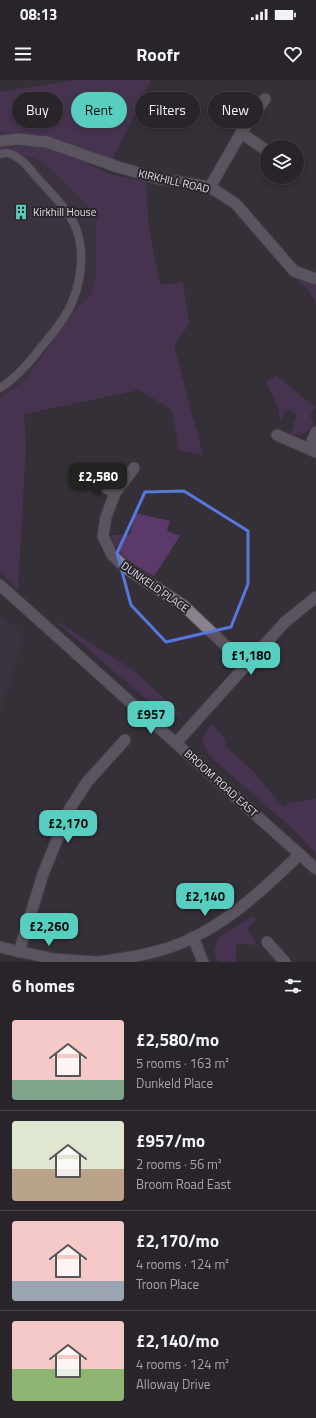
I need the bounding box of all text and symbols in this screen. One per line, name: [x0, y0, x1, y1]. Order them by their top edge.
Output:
text: 08:13: [20, 3, 57, 26]
text: Roofr: [136, 41, 180, 68]
icon: menu: [12, 43, 34, 65]
icon: heart: [282, 43, 304, 65]
chip: Buy: [12, 92, 63, 128]
chip: Rent: [71, 92, 127, 128]
chip: Filters: [135, 92, 200, 128]
chip: New: [208, 92, 263, 128]
map controls: [260, 140, 304, 184]
button: layers: [260, 140, 304, 184]
street label: KIRKHILL ROAD: [137, 165, 211, 197]
building icon: Kirkhill House: [12, 203, 30, 221]
place label: Kirkhill House: [33, 204, 97, 220]
pin: £2,580: [65, 463, 131, 497]
text: £2,580: [78, 466, 118, 486]
street label: DUNKELD PLACE: [118, 558, 192, 616]
pin: £1,180: [218, 642, 284, 676]
text: £1,180: [231, 645, 271, 665]
pin: £957: [127, 701, 175, 735]
text: £957: [136, 704, 166, 724]
street label: BROOM ROAD EAST: [181, 746, 261, 821]
pin: £2,170: [35, 810, 101, 844]
text: £2,170: [48, 813, 88, 833]
pin: £2,140: [172, 883, 238, 917]
text: £2,140: [185, 886, 225, 906]
pin: £2,260: [16, 913, 82, 947]
text: £2,260: [29, 916, 69, 936]
text: 6 homes: [12, 973, 75, 999]
icon: filters: [282, 975, 304, 997]
text: £2,580/mo: [136, 1027, 219, 1053]
icon: home: [44, 1036, 92, 1084]
text: 5 rooms · 163 m²: [136, 1053, 229, 1073]
text: Dunkeld Place: [136, 1073, 213, 1093]
text: £957/mo: [136, 1128, 205, 1154]
icon: home: [44, 1137, 92, 1185]
text: 2 rooms · 56 m²: [136, 1154, 222, 1174]
text: Broom Road East: [136, 1174, 231, 1194]
text: £2,170/mo: [136, 1228, 219, 1254]
icon: home: [44, 1237, 92, 1285]
text: 4 rooms · 124 m²: [136, 1254, 229, 1274]
text: Troon Place: [136, 1274, 199, 1294]
text: £2,140/mo: [136, 1328, 219, 1354]
icon: home: [44, 1337, 92, 1385]
text: 4 rooms · 124 m²: [136, 1354, 229, 1374]
text: Alloway Drive: [136, 1374, 210, 1394]

